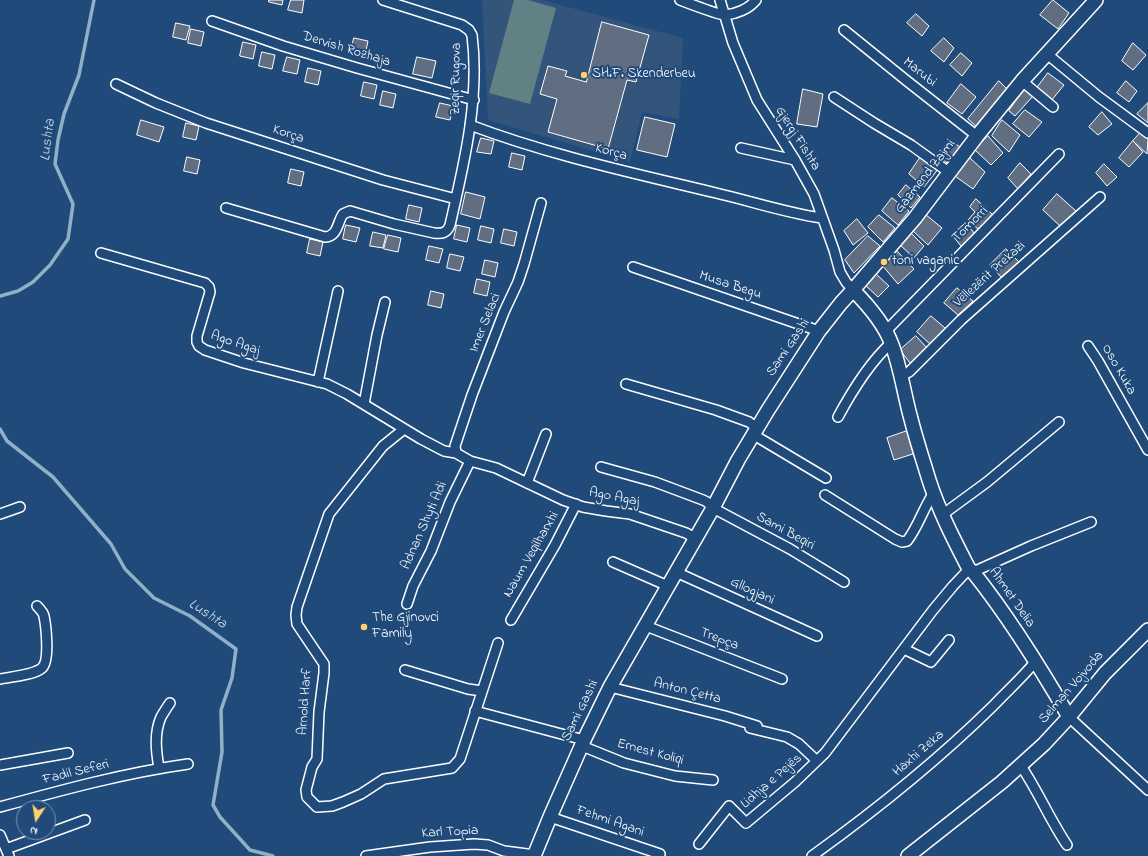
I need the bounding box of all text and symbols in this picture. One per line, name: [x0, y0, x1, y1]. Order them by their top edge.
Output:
street label: Dervish Rozhaja: [300, 29, 392, 71]
street label: Zeqir Rugova: [448, 43, 466, 115]
street label: Marubi: [899, 55, 939, 91]
place label: SH.F. Skenderbeu: [592, 67, 696, 83]
marker: SH.F. Skenderbeu: [579, 70, 589, 80]
street label: Gjergj Fishta: [771, 104, 823, 174]
water label: Lushta: [38, 118, 60, 162]
street label: Korça: [270, 122, 306, 148]
street label: Gazmend Zajmi: [892, 137, 960, 217]
street label: Korça: [593, 141, 629, 165]
street label: Tomorri: [949, 203, 993, 247]
street label: Vëllezërit Prekazi: [951, 238, 1029, 312]
place label: toni vaganic: [892, 254, 959, 270]
marker: toni vaganic: [879, 257, 889, 267]
street label: Musa Begu: [697, 268, 763, 304]
street label: Imer Selaci: [467, 291, 505, 355]
street label: Sami Gashi: [764, 316, 814, 380]
street label: Ago Agaj: [208, 328, 262, 360]
street label: Oso Kuka: [1097, 342, 1139, 398]
street label: Adnan Shyti Adi: [398, 479, 452, 573]
street label: Ago Agaj: [587, 485, 641, 511]
street label: Naum Veqilharxhi: [501, 509, 563, 601]
street label: Sami Beqiri: [753, 509, 817, 555]
street label: Ahmet Delia: [984, 565, 1038, 631]
street label: Gllogjani: [727, 574, 777, 610]
water label: Lushta: [184, 596, 230, 634]
place label: The Gjinovci Family: [372, 611, 439, 644]
marker: The Gjinovci Family: [359, 622, 369, 632]
street label: Trepça: [697, 625, 741, 655]
street label: Selman Vojvoda: [1036, 648, 1108, 728]
street label: Arnold Harf: [295, 668, 317, 736]
street label: Anton Çetta: [652, 676, 722, 708]
street label: Sami Gashi: [559, 678, 603, 744]
street label: Haxhi Zeka: [890, 727, 948, 781]
street label: Ernest Koliqi: [615, 736, 685, 770]
street label: Lidhja e Pejës: [738, 751, 806, 813]
street label: Fadil Seferi: [41, 757, 111, 789]
north arrow: [16, 800, 56, 840]
street label: Fehmi Agani: [574, 803, 646, 841]
text: N: [28, 822, 39, 839]
street label: Karl Topia: [421, 823, 479, 843]

